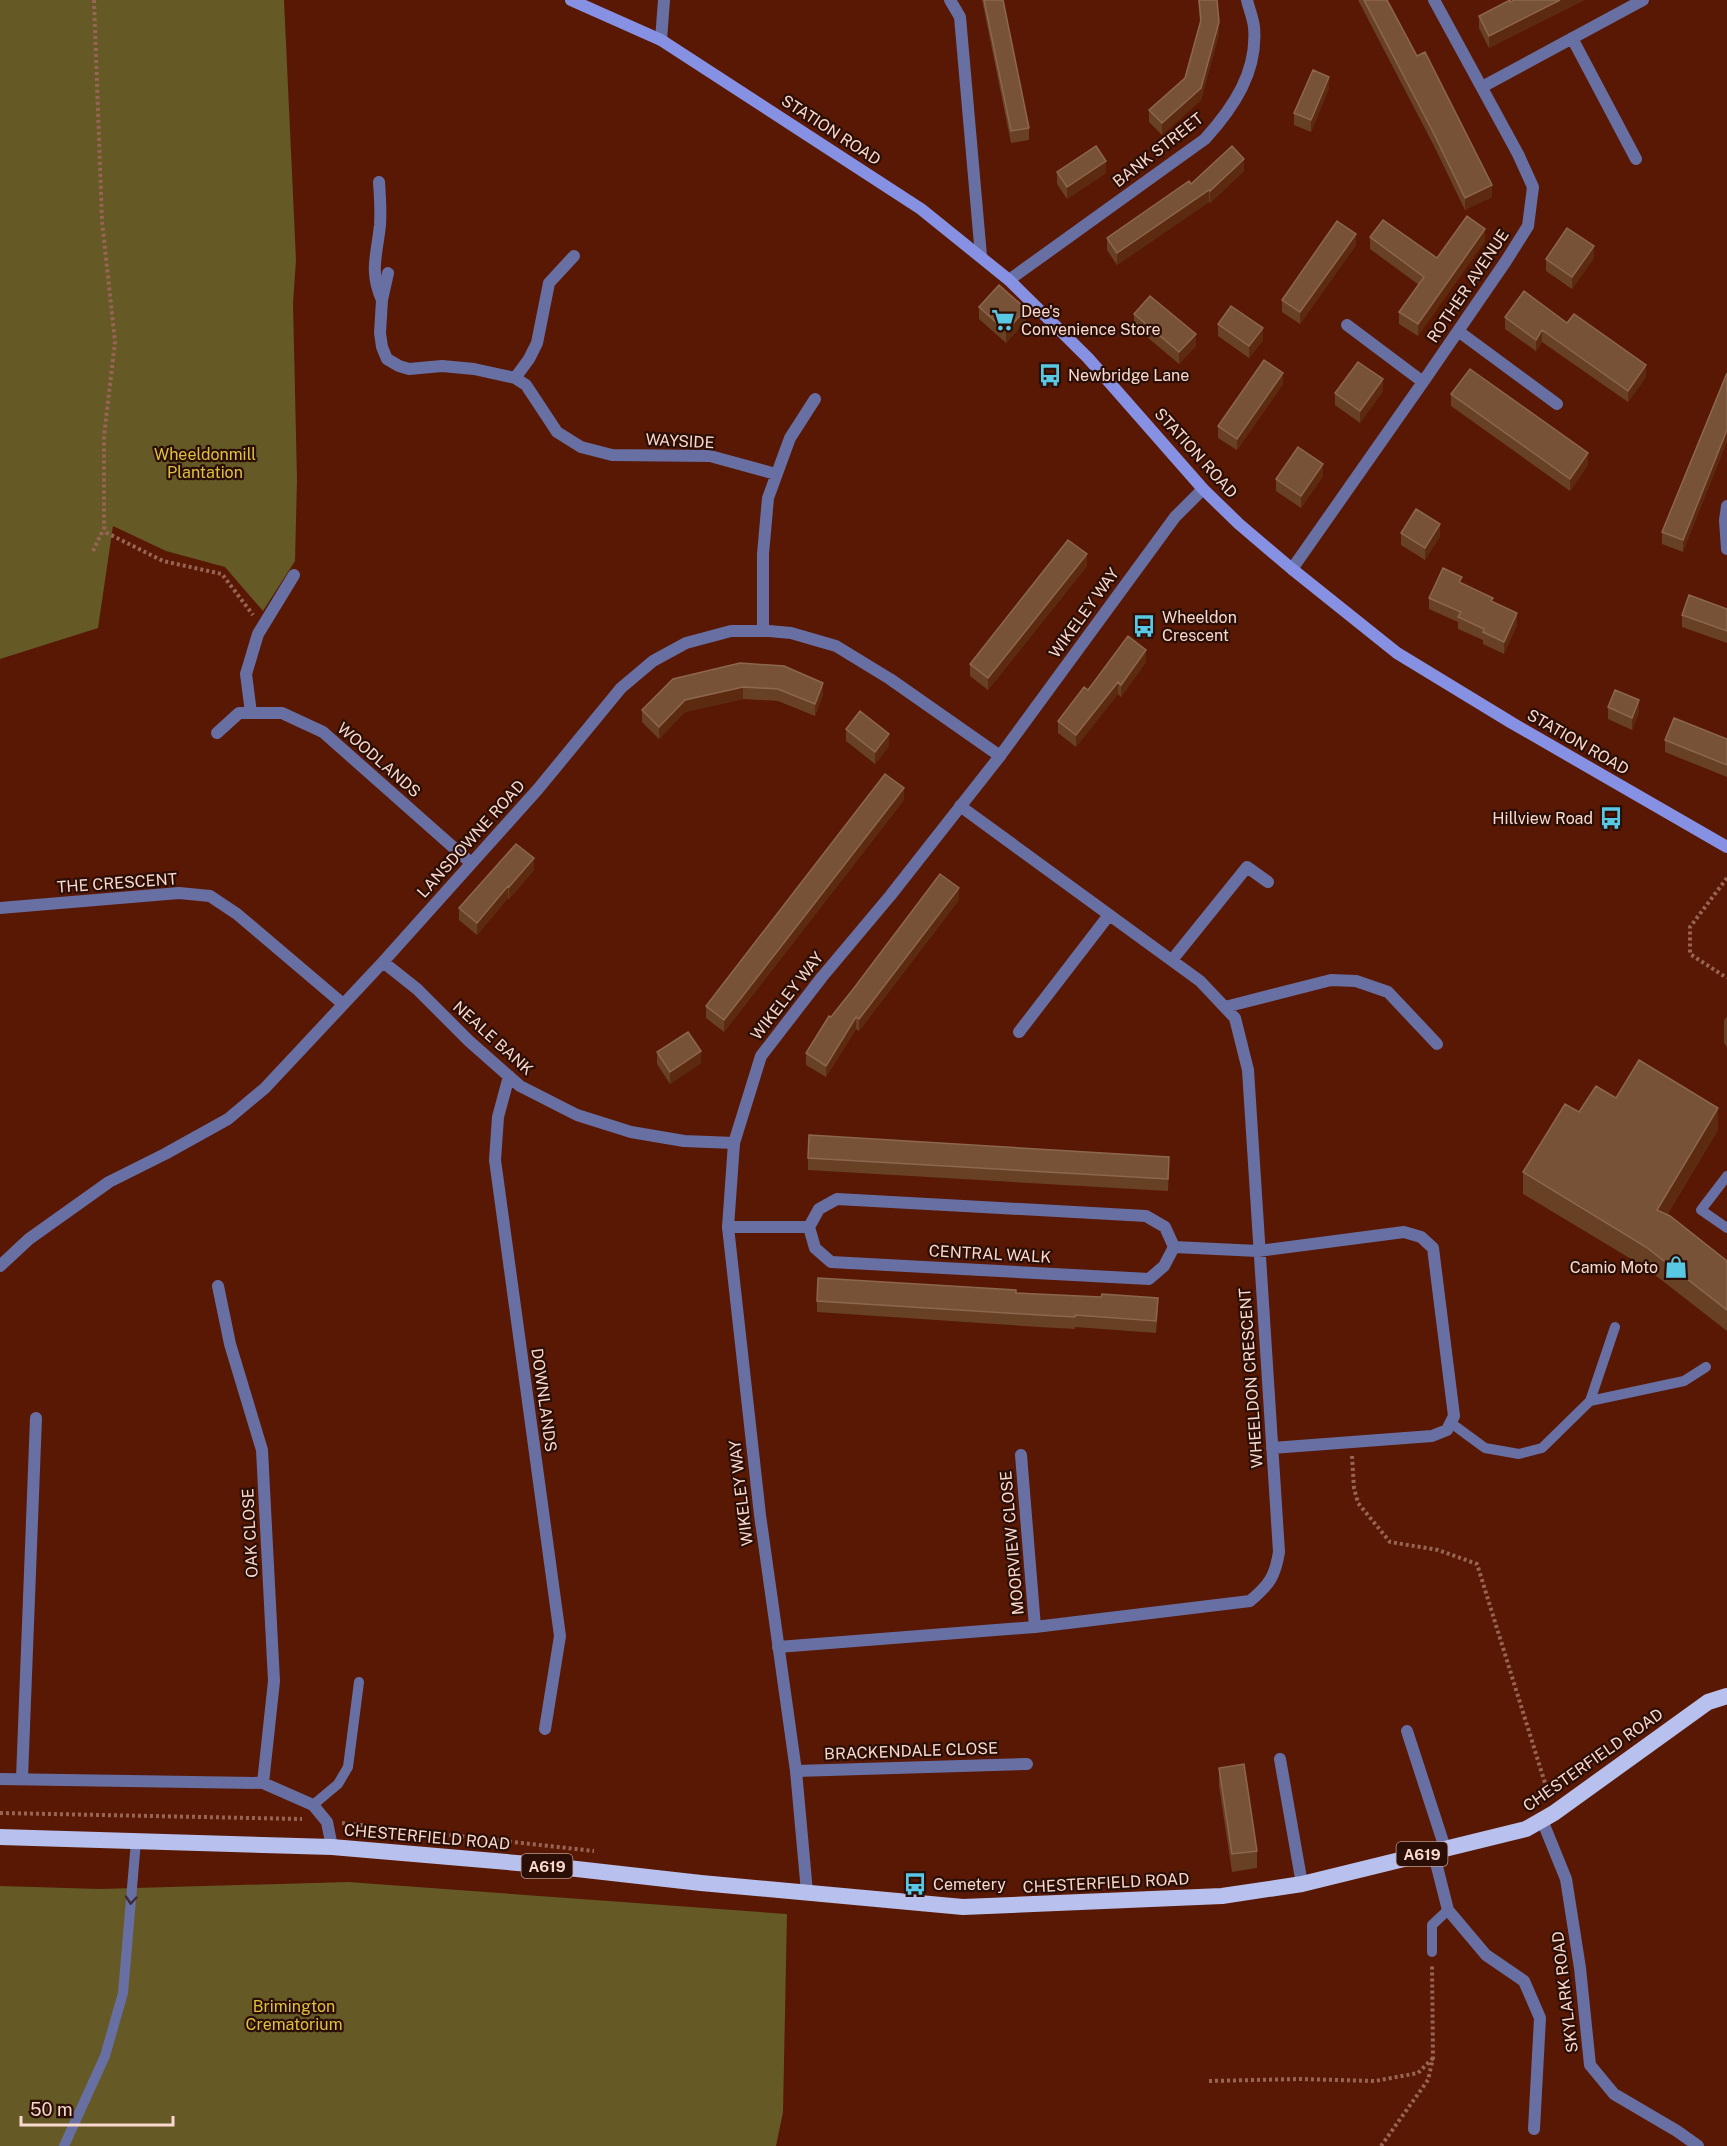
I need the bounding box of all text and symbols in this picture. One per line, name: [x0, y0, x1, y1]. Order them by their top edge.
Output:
street label: STATION ROAD: [778, 91, 884, 169]
street label: BANK STREET: [1109, 109, 1207, 191]
street label: ROTHER AVENUE: [1423, 226, 1513, 346]
place label: Dee's Convenience Store: [1021, 302, 1161, 339]
supermarket icon: Dee's Convenience Store: [990, 307, 1016, 333]
bus stop icon: Newbridge Lane: [1037, 362, 1063, 388]
place label: Newbridge Lane: [1068, 366, 1189, 385]
street label: STATION ROAD: [1151, 404, 1241, 502]
street label: WAYSIDE: [645, 430, 715, 452]
park label: Wheeldonmill Plantation: [154, 445, 256, 482]
street label: WIKELEY WAY: [1045, 564, 1123, 662]
place label: Wheeldon Crescent: [1162, 608, 1237, 645]
bus stop icon: Wheeldon Crescent: [1131, 613, 1157, 639]
street label: STATION ROAD: [1524, 705, 1632, 779]
street label: WOODLANDS: [333, 719, 425, 801]
street label: LANSDOWNE ROAD: [413, 776, 529, 902]
bus stop icon: Hillview Road: [1598, 805, 1624, 831]
place label: Hillview Road: [1492, 809, 1593, 828]
street label: THE CRESCENT: [56, 869, 178, 897]
street label: WIKELEY WAY: [747, 948, 827, 1044]
street label: NEALE BANK: [449, 997, 537, 1079]
street label: CENTRAL WALK: [928, 1241, 1052, 1267]
shop icon: Camio Moto: [1663, 1254, 1689, 1280]
place label: Camio Moto: [1570, 1258, 1658, 1277]
street label: WHEELDON CRESCENT: [1235, 1287, 1267, 1469]
street label: DOWNLANDS: [527, 1347, 561, 1453]
street label: WIKELEY WAY: [725, 1439, 757, 1547]
street label: MOORVIEW CLOSE: [996, 1470, 1028, 1616]
street label: OAK CLOSE: [238, 1488, 262, 1578]
street label: CHESTERFIELD ROAD: [1519, 1704, 1667, 1816]
street label: BRACKENDALE CLOSE: [824, 1738, 998, 1764]
street label: CHESTERFIELD ROAD: [343, 1820, 511, 1854]
road number: A619: [1396, 1842, 1448, 1866]
road number: A619: [522, 1854, 572, 1878]
street label: CHESTERFIELD ROAD: [1022, 1869, 1190, 1897]
bus stop icon: Cemetery: [902, 1871, 928, 1897]
place label: Cemetery: [933, 1875, 1006, 1894]
one-way arrow: [125, 1895, 138, 1904]
street label: SKYLARK ROAD: [1548, 1930, 1582, 2054]
park label: Brimington Crematorium: [245, 1997, 343, 2034]
scale bar: [21, 2089, 172, 2127]
text: 50 m: [30, 2099, 73, 2120]

